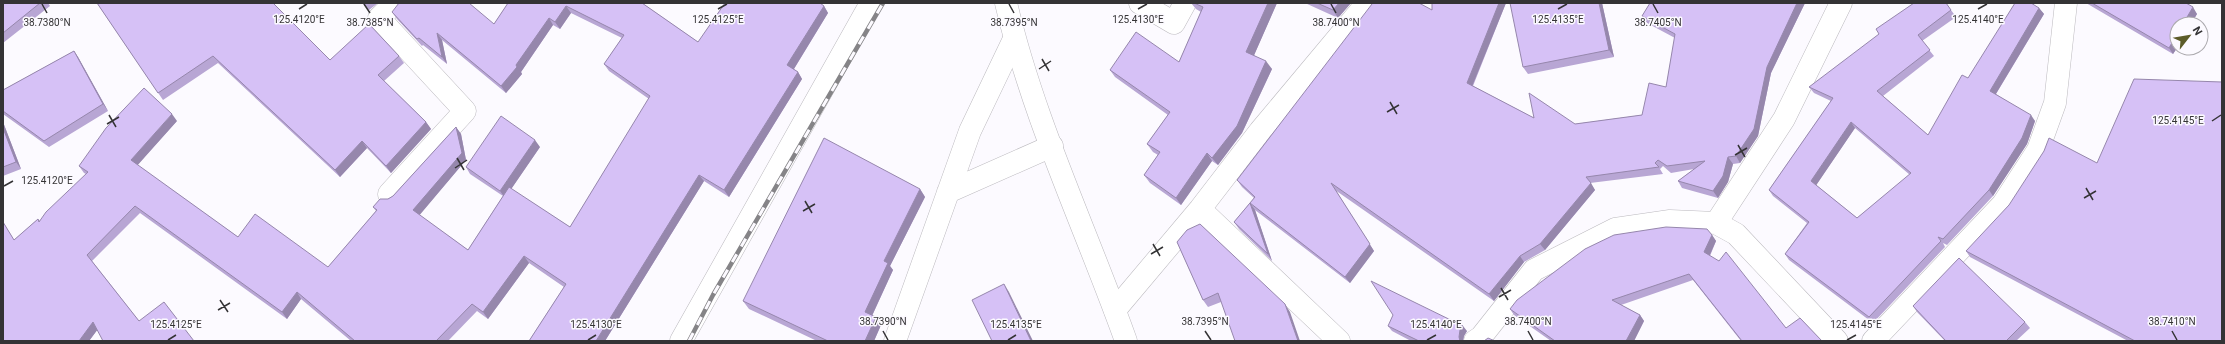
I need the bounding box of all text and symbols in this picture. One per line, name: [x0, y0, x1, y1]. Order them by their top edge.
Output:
text: 125.4120°E: [273, 14, 325, 25]
text: 125.4125°E: [692, 14, 744, 25]
text: 125.4130°E: [1112, 14, 1164, 25]
text: 125.4135°E: [1532, 14, 1584, 25]
text: 125.4140°E: [1952, 14, 2004, 25]
north arrow: [2169, 16, 2209, 56]
text: 38.7380°N: [23, 17, 71, 28]
text: 38.7385°N: [346, 17, 394, 28]
text: 38.7395°N: [990, 17, 1038, 28]
text: 38.7400°N: [1312, 17, 1360, 28]
text: 38.7405°N: [1634, 17, 1682, 28]
text: N: [2190, 24, 2205, 38]
text: 125.4145°E: [2152, 115, 2204, 126]
text: 125.4120°E: [21, 175, 73, 186]
text: 38.7390°N: [859, 316, 907, 327]
text: 38.7395°N: [1181, 316, 1229, 327]
text: 38.7400°N: [1504, 316, 1552, 327]
text: 38.7410°N: [2148, 316, 2196, 327]
text: 125.4125°E: [150, 319, 202, 330]
text: 125.4130°E: [570, 319, 622, 330]
text: 125.4135°E: [990, 319, 1042, 330]
text: 125.4140°E: [1410, 319, 1462, 330]
text: 125.4145°E: [1830, 319, 1882, 330]

